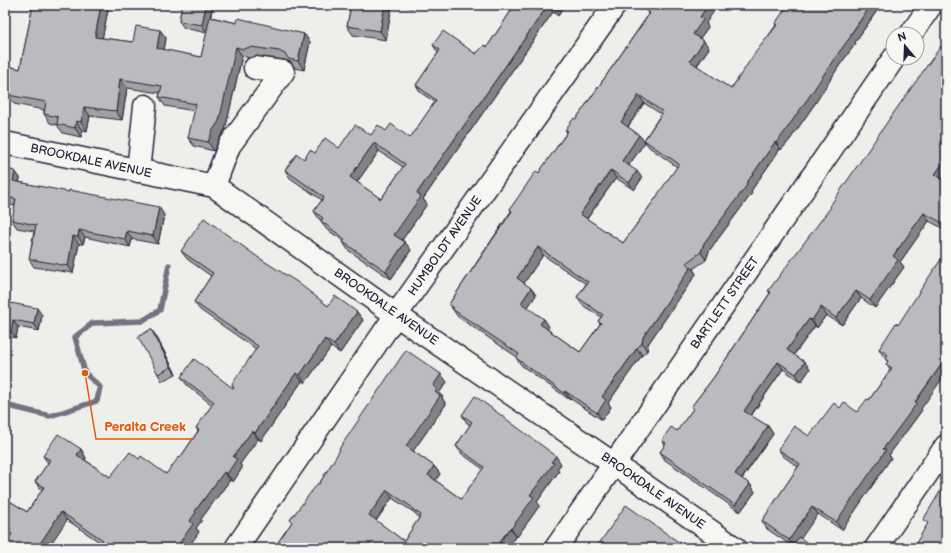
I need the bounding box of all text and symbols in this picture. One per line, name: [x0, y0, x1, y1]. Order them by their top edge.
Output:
north arrow: [885, 26, 925, 66]
text: N: [896, 30, 908, 45]
street label: BROOKDALE AVENUE: [29, 141, 153, 181]
street label: HUMBOLDT AVENUE: [405, 193, 485, 299]
street label: BARTLETT STREET: [687, 253, 763, 352]
street label: BROOKDALE AVENUE: [331, 265, 441, 349]
callout: Peralta Creek: [96, 414, 194, 439]
text: Peralta Creek: [104, 419, 186, 435]
street label: BROOKDALE AVENUE: [598, 449, 708, 533]

